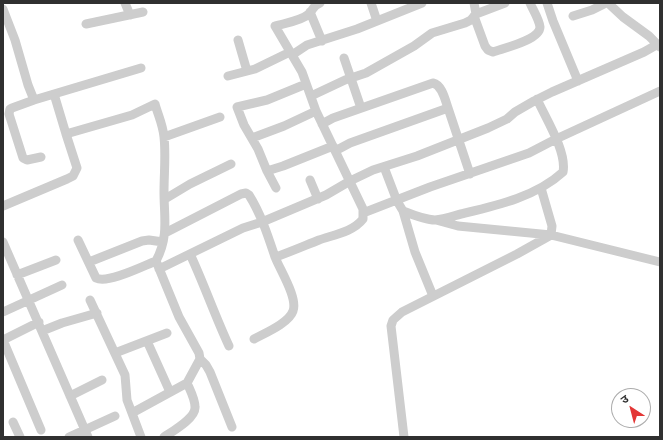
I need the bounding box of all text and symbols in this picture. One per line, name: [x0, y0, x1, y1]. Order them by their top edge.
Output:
north arrow: [611, 388, 651, 428]
text: उ: [617, 391, 631, 407]

